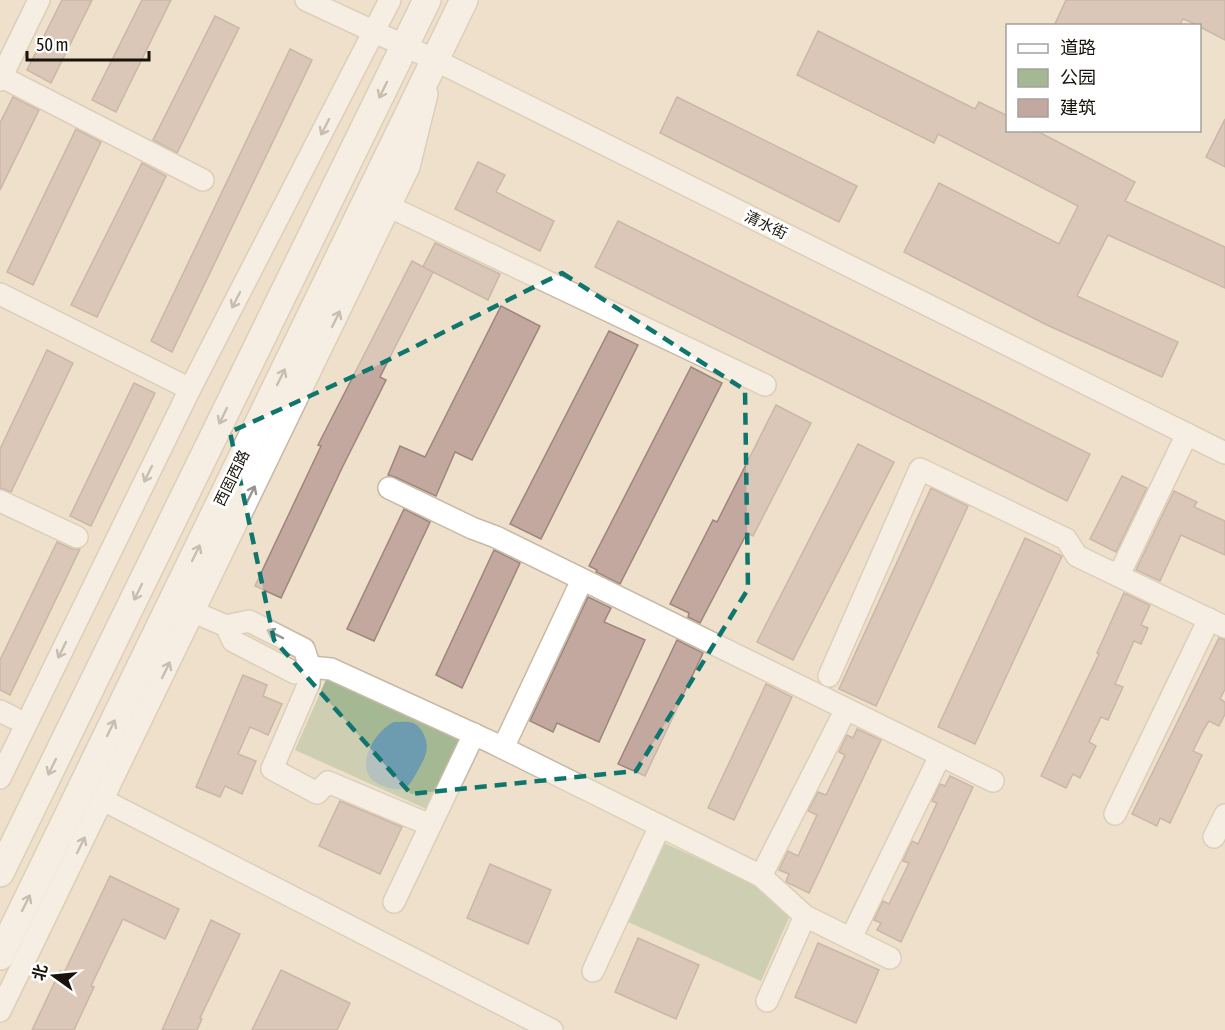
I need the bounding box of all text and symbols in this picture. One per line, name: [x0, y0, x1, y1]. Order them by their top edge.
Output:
scale bar: [27, 24, 148, 62]
legend: [1006, 24, 1201, 132]
text: 50 m: [36, 34, 68, 55]
text: 道路: [1060, 37, 1096, 58]
text: 公园: [1060, 67, 1096, 88]
one-way arrow: [376, 81, 388, 99]
text: 建筑: [1060, 97, 1096, 118]
one-way arrow: [319, 118, 331, 135]
street label: 清水街: [742, 207, 790, 242]
one-way arrow: [229, 291, 241, 309]
one-way arrow: [330, 310, 342, 328]
one-way arrow: [276, 369, 288, 387]
one-way arrow: [217, 407, 229, 425]
street label: 西固西路: [211, 447, 252, 508]
one-way arrow: [142, 465, 153, 483]
one-way arrow: [246, 486, 258, 504]
one-way arrow: [191, 544, 202, 562]
one-way arrow: [131, 582, 143, 600]
one-way arrow: [266, 627, 284, 639]
one-way arrow: [56, 640, 68, 658]
one-way arrow: [161, 661, 173, 679]
one-way arrow: [105, 719, 117, 737]
one-way arrow: [46, 757, 58, 775]
one-way arrow: [76, 837, 88, 855]
one-way arrow: [20, 895, 32, 913]
north arrow: [24, 946, 84, 1006]
text: 北: [29, 962, 50, 982]

